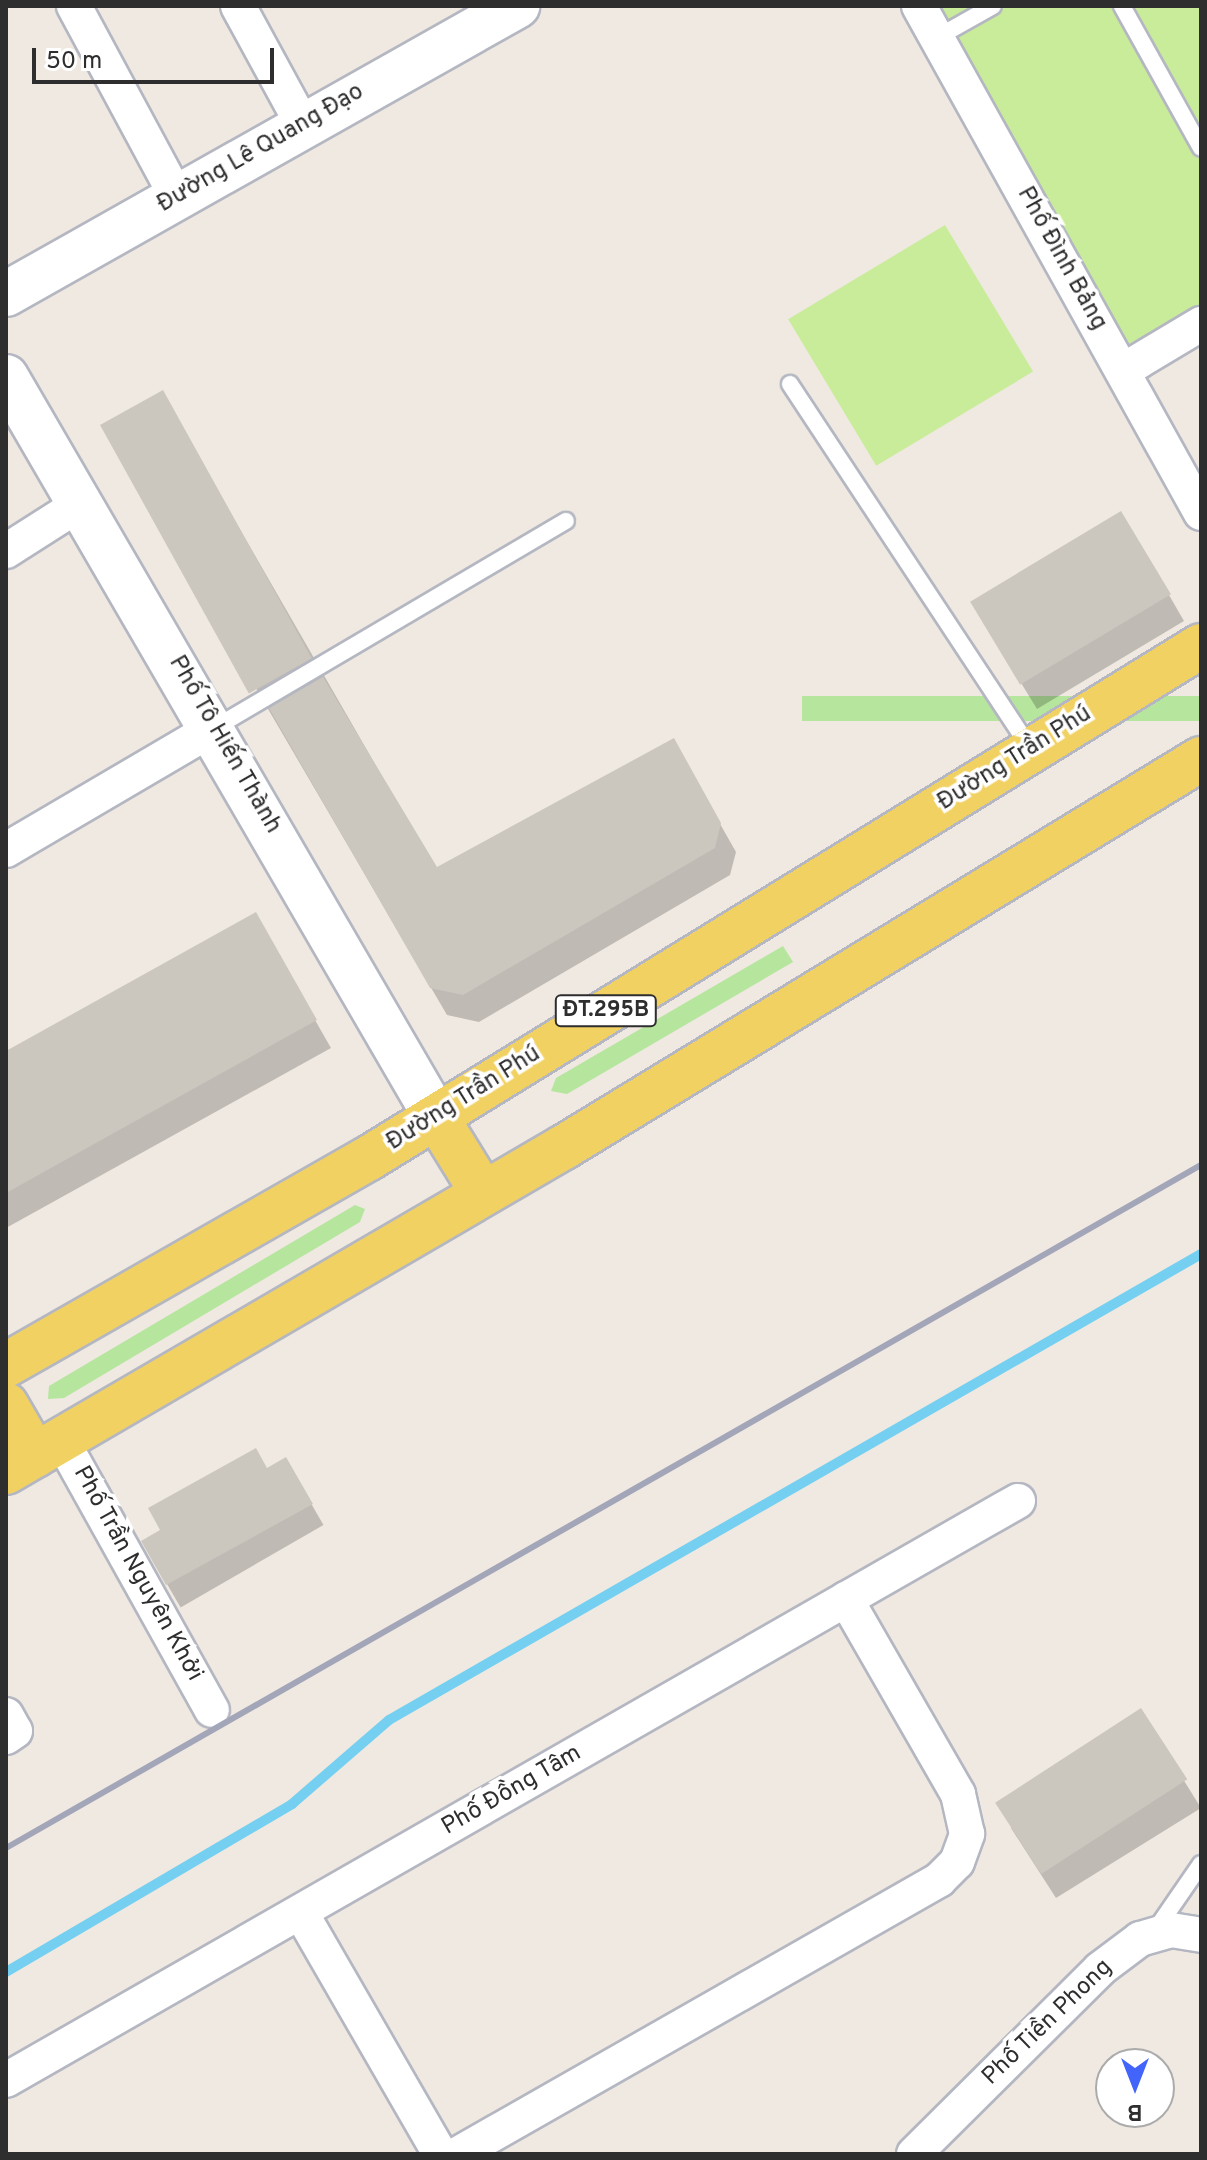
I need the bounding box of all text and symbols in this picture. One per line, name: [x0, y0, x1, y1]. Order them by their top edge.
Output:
scale bar: [36, 32, 278, 82]
text: 50 m: [46, 47, 102, 77]
street label: Đường Lê Quang Đạo: [153, 78, 369, 220]
street label: Phố Đình Bảng: [1010, 182, 1112, 336]
street label: Phố Tô Hiến Thành: [161, 650, 287, 840]
street label: Đường Trần Phú: [932, 700, 1098, 818]
road number: ĐT.295B: [554, 993, 658, 1029]
street label: Đường Trần Phú: [381, 1040, 547, 1158]
street label: Phố Trần Nguyên Khởi: [66, 1461, 208, 1687]
street label: Phố Đồng Tâm: [437, 1739, 587, 1843]
street label: Phố Tiền Phong: [977, 1954, 1119, 2092]
north arrow: [1095, 2048, 1175, 2128]
text: B: [1127, 2097, 1143, 2124]

